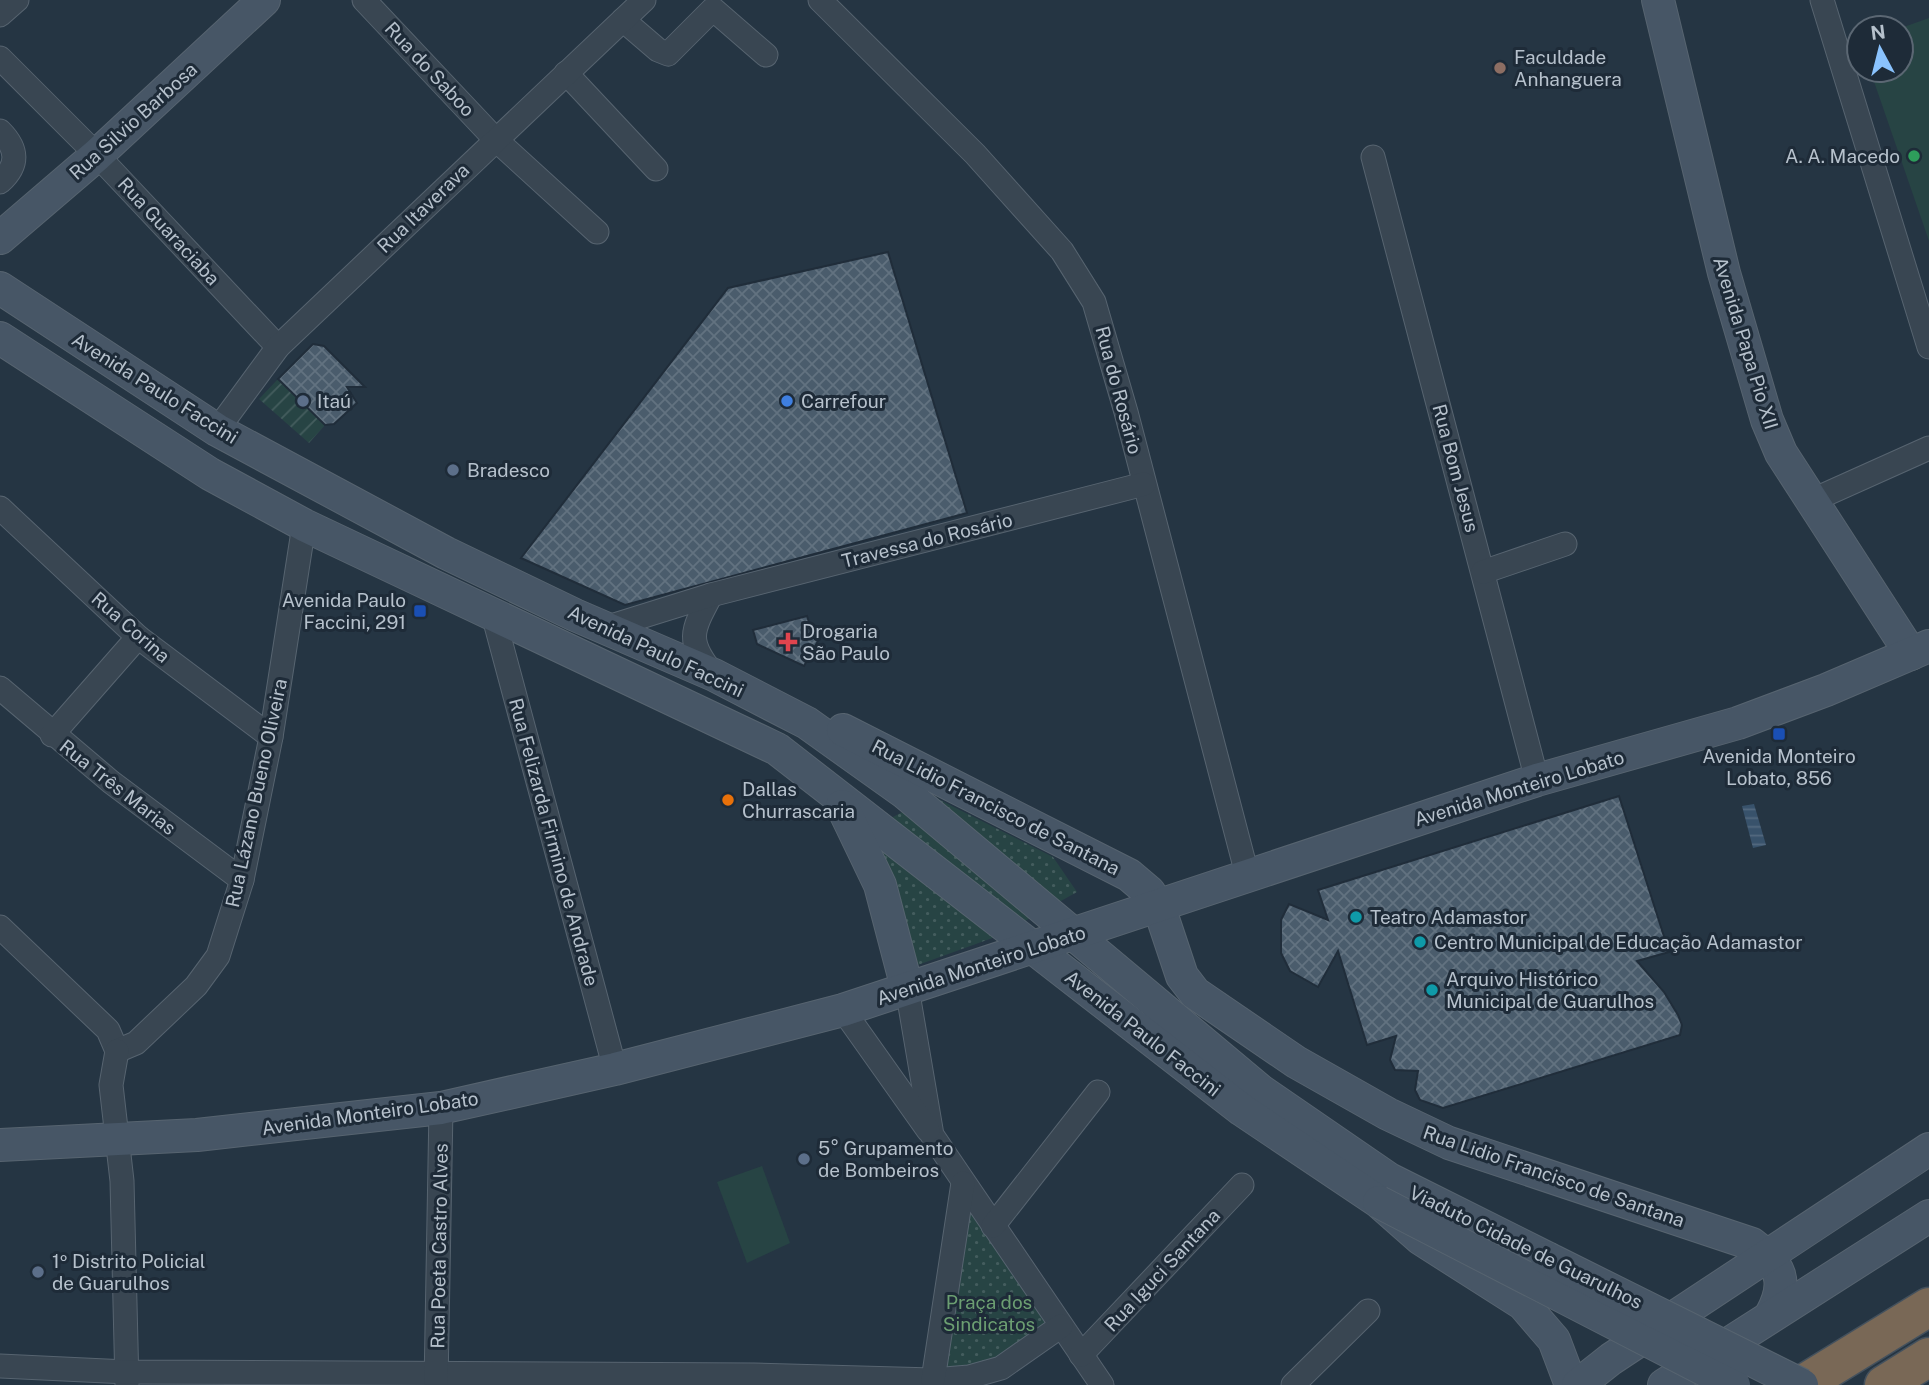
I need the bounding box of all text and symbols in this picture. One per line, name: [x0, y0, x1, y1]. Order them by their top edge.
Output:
north arrow: [1845, 14, 1915, 84]
street label: Rua do Saboo: [381, 17, 479, 121]
text: N: [1869, 20, 1887, 44]
place label: Faculdade Anhanguera: [1514, 46, 1622, 90]
street label: Rua Silvio Barbosa: [65, 58, 201, 184]
marker: Faculdade Anhanguera: [1492, 60, 1508, 76]
place label: A. A. Macedo: [1785, 145, 1900, 167]
marker: A. A. Macedo: [1906, 148, 1922, 164]
street label: Rua Itaverava: [373, 159, 473, 257]
street label: Rua Guaraciaba: [114, 173, 224, 289]
street label: Avenida Papa Pio XII: [1709, 254, 1783, 432]
street label: Rua do Rosário: [1091, 324, 1147, 456]
street label: Avenida Paulo Faccini: [68, 328, 242, 448]
place label: Itaú: [317, 390, 351, 412]
place label: Carrefour: [801, 390, 886, 412]
marker: Itaú: [295, 393, 311, 409]
marker: Carrefour: [779, 393, 795, 409]
street label: Rua Bom Jesus: [1428, 401, 1484, 535]
place label: Bradesco: [467, 459, 550, 481]
marker: Bradesco: [445, 462, 461, 478]
street label: Travessa do Rosário: [839, 508, 1015, 572]
street label: Rua Corina: [87, 587, 175, 667]
place label: Avenida Paulo Faccini, 291: [282, 589, 406, 633]
street label: Avenida Paulo Faccini: [565, 601, 747, 701]
marker: Avenida Paulo Faccini, 291: [412, 603, 428, 619]
place label: Drogaria São Paulo: [802, 620, 890, 664]
marker: Drogaria São Paulo: [780, 634, 796, 650]
street label: Rua Lázano Bueno Oliveira: [221, 677, 291, 909]
street label: Rua Felizarda Firmino de Andrade: [505, 696, 603, 988]
marker: Avenida Monteiro Lobato, 856: [1771, 726, 1787, 742]
street label: Rua Três Marias: [56, 735, 180, 839]
street label: Rua Lidio Francisco de Santana: [868, 735, 1124, 879]
place label: Avenida Monteiro Lobato, 856: [1702, 745, 1856, 789]
street label: Avenida Monteiro Lobato: [1411, 746, 1627, 830]
place label: Dallas Churrascaria: [742, 778, 855, 822]
marker: Dallas Churrascaria: [720, 792, 736, 808]
place label: Teatro Adamastor: [1370, 906, 1527, 928]
marker: Teatro Adamastor: [1348, 909, 1364, 925]
street label: Avenida Monteiro Lobato: [874, 921, 1088, 1009]
place label: Centro Municipal de Educação Adamastor: [1434, 931, 1803, 953]
marker: Centro Municipal de Educação Adamastor: [1412, 934, 1428, 950]
street label: Avenida Paulo Faccini: [1061, 965, 1225, 1101]
place label: Arquivo Histórico Municipal de Guarulhos: [1446, 968, 1654, 1012]
marker: Arquivo Histórico Municipal de Guarulhos: [1424, 982, 1440, 998]
street label: Avenida Monteiro Lobato: [260, 1087, 480, 1139]
street label: Rua Lidio Francisco de Santana: [1420, 1121, 1688, 1231]
place label: 5° Grupamento de Bombeiros: [818, 1137, 953, 1181]
street label: Rua Poeta Castro Alves: [426, 1143, 452, 1349]
marker: 5° Grupamento de Bombeiros: [796, 1151, 812, 1167]
street label: Viaduto Cidade de Guarulhos: [1406, 1181, 1646, 1313]
street label: Rua Iguci Santana: [1100, 1204, 1224, 1336]
place label: 1º Distrito Policial de Guarulhos: [52, 1250, 205, 1294]
marker: 1º Distrito Policial de Guarulhos: [30, 1264, 46, 1280]
park label: Praça dos Sindicatos: [943, 1291, 1035, 1335]

